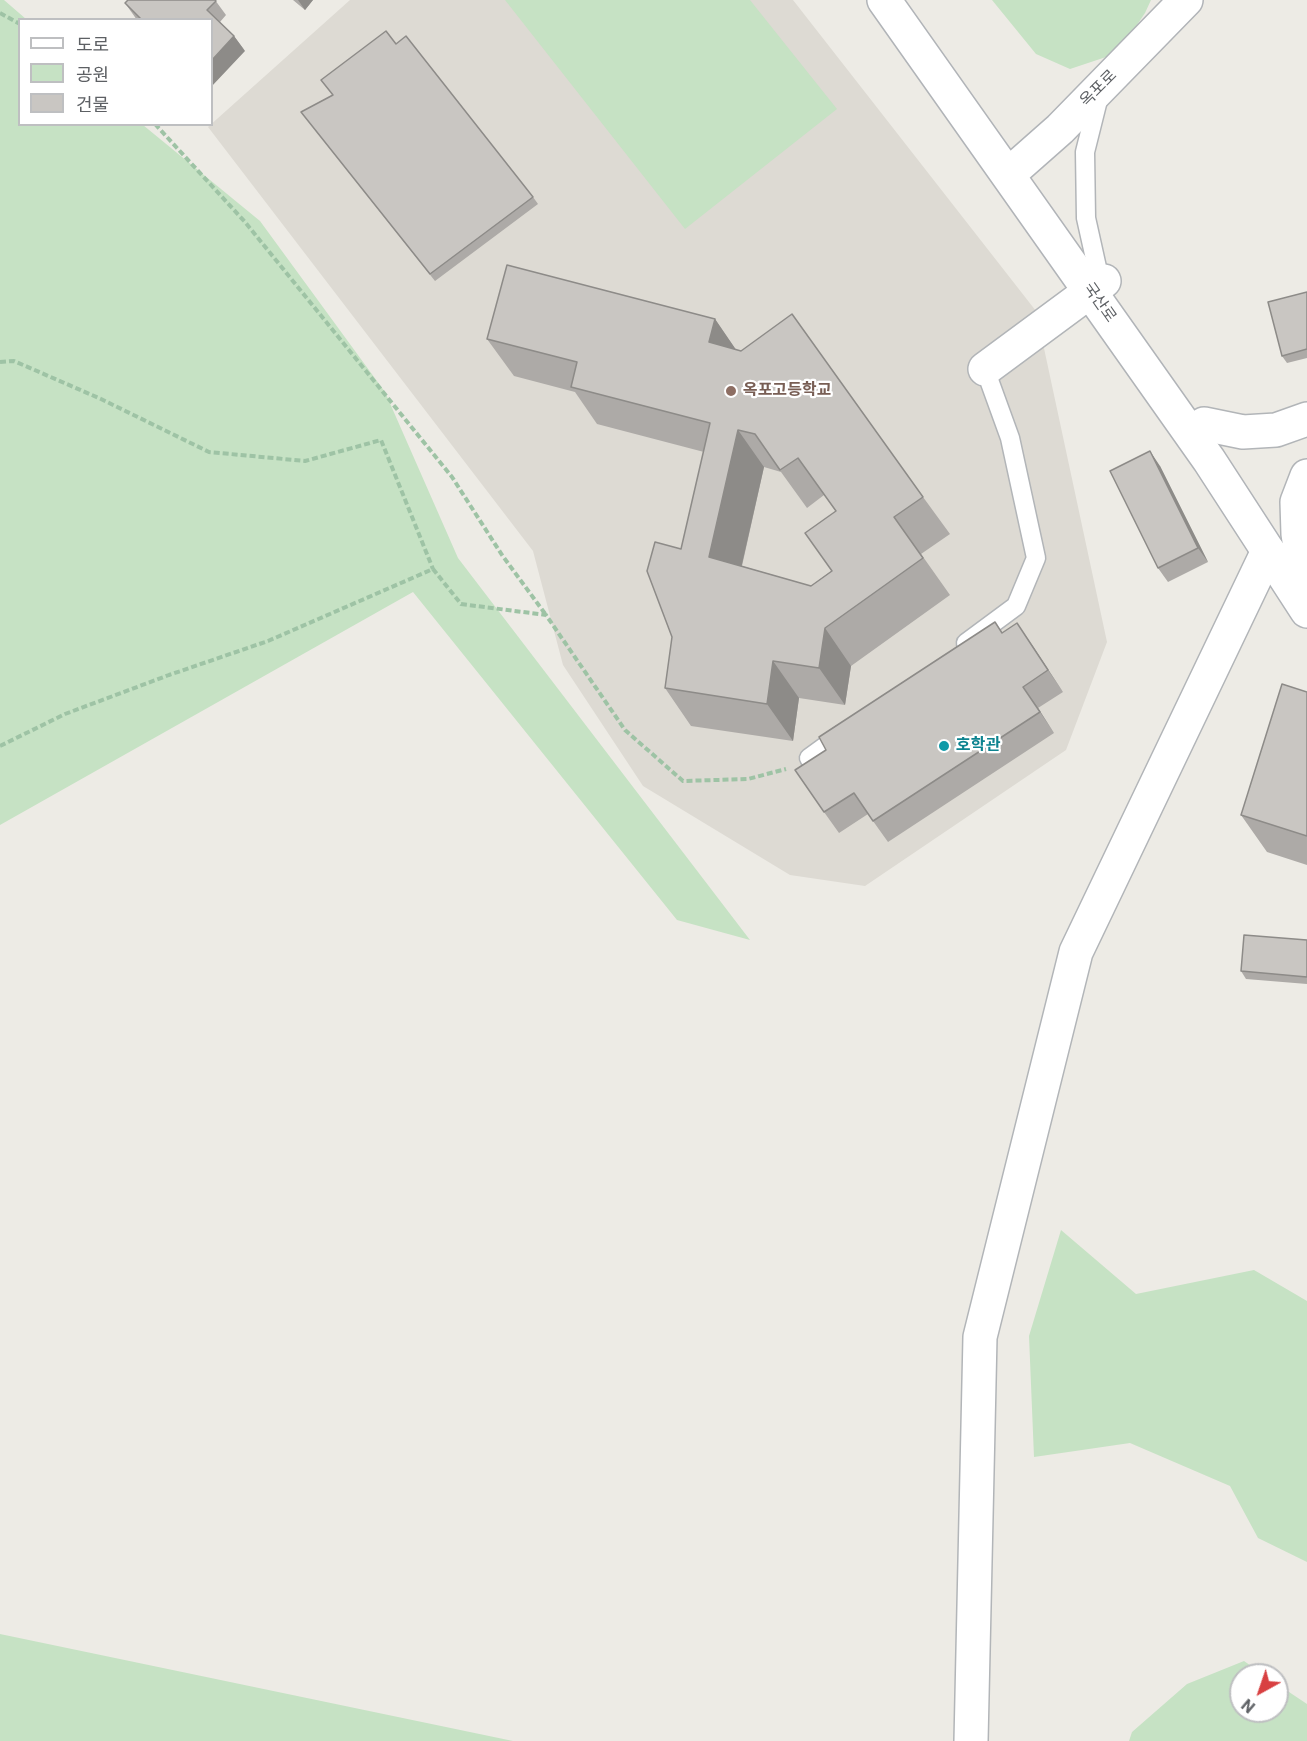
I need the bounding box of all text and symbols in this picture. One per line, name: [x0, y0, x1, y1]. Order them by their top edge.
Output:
legend: [18, 18, 213, 126]
text: 도로: [76, 34, 109, 55]
text: 공원: [76, 64, 109, 85]
street label: 옥포로: [1077, 67, 1121, 111]
text: 건물: [76, 94, 109, 115]
street label: 국산로: [1078, 279, 1120, 327]
place label: 옥포고등학교: [743, 381, 831, 401]
marker: 옥포고등학교: [724, 384, 738, 398]
place label: 호학관: [956, 736, 1000, 756]
marker: 호학관: [937, 739, 951, 753]
north arrow: [1229, 1663, 1289, 1723]
text: N: [1238, 1695, 1259, 1717]

